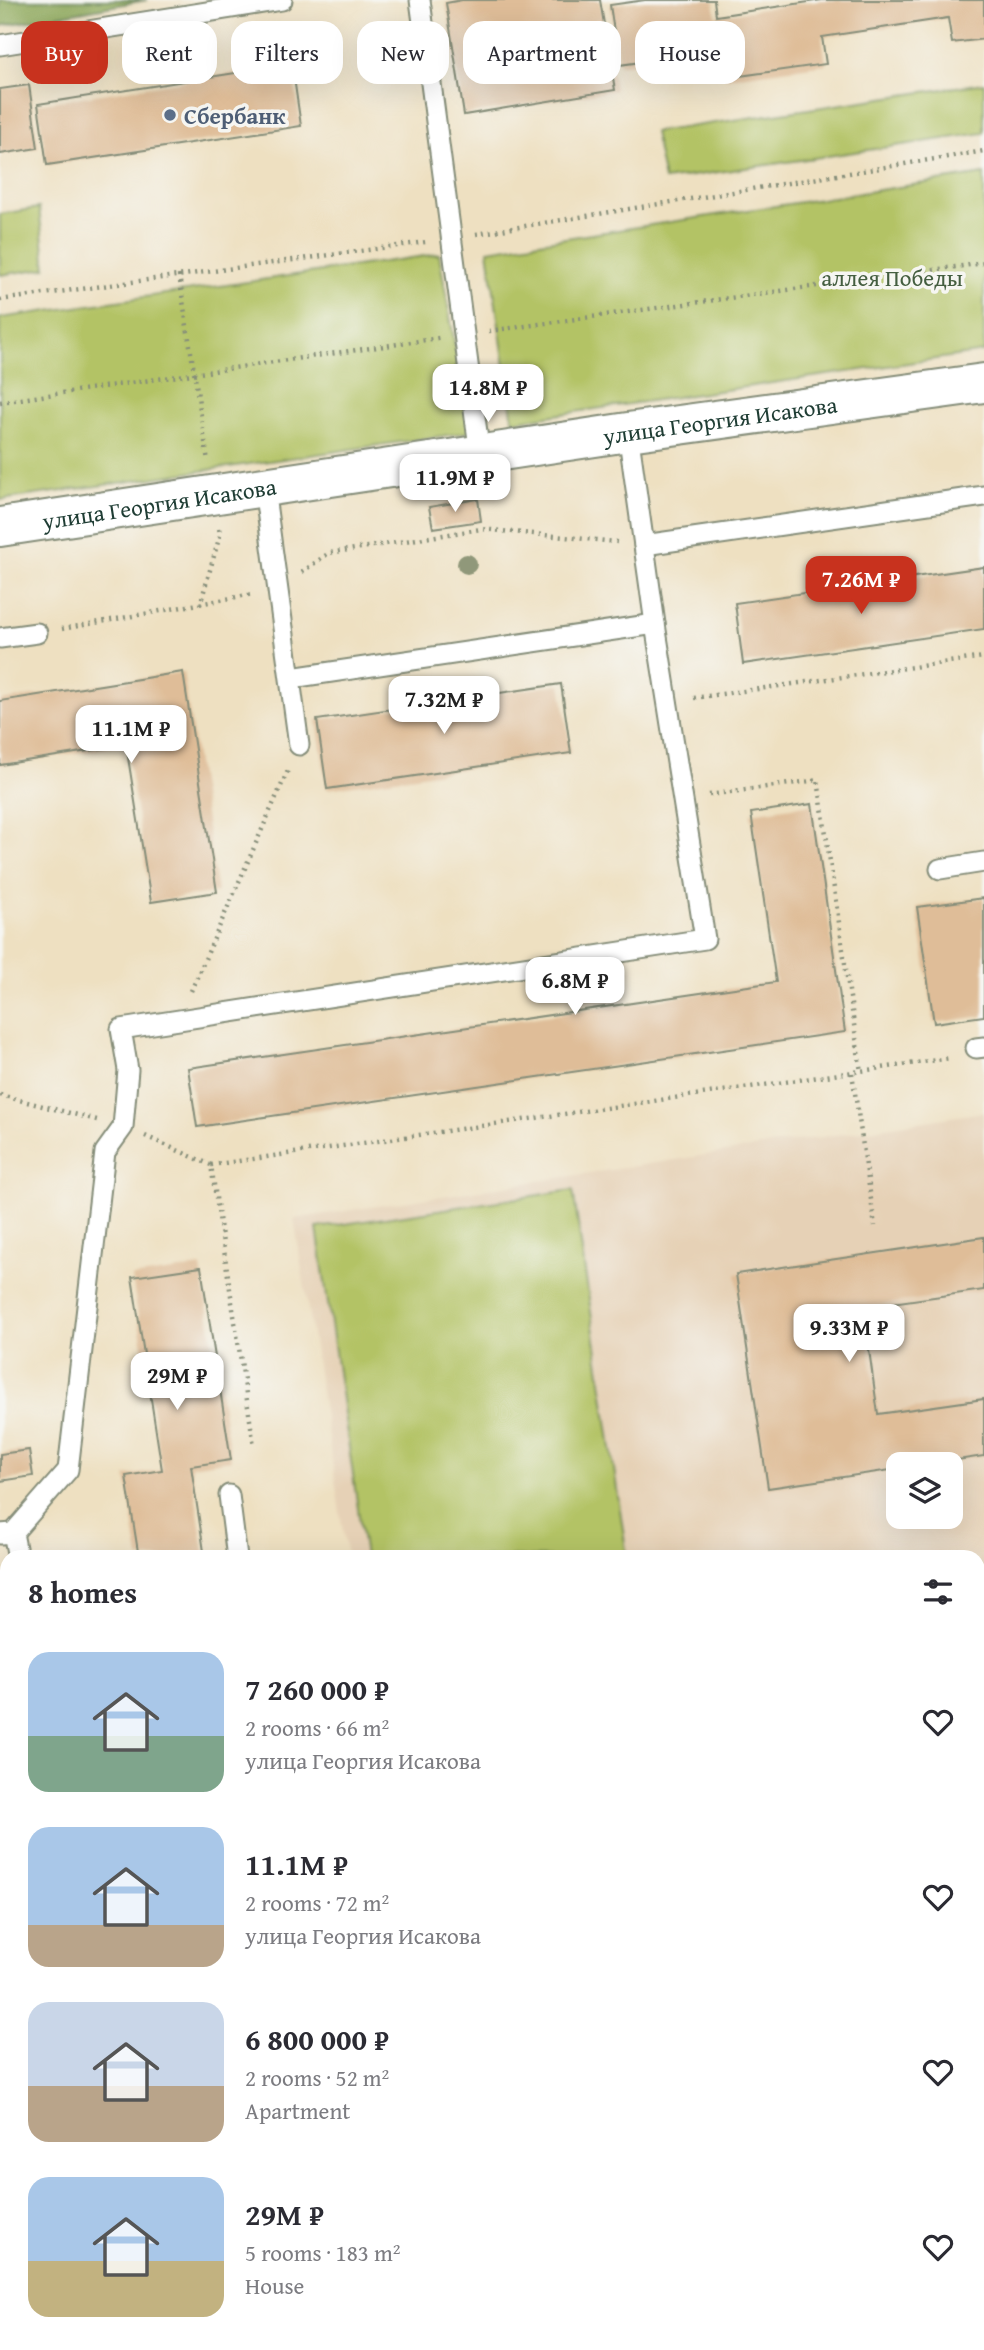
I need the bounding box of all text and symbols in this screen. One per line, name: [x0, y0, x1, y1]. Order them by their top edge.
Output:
chip: Buy: [21, 21, 108, 84]
chip: Rent: [122, 21, 217, 84]
chip: Filters: [231, 21, 343, 84]
chip: New: [357, 21, 449, 84]
chip: Apartment: [463, 21, 621, 84]
chip: House: [635, 21, 745, 84]
place label: Сбербанк: [184, 99, 286, 132]
marker: Сбербанк: [162, 107, 178, 123]
park label: аллея Победы: [821, 261, 963, 294]
pin: 14.8M ₽: [423, 364, 553, 424]
text: 14.8M ₽: [448, 370, 528, 403]
street label: улица Георгия Исакова: [600, 387, 839, 452]
pin: 11.9M ₽: [390, 454, 520, 514]
text: 11.9M ₽: [415, 460, 495, 493]
street label: улица Георгия Исакова: [39, 469, 278, 537]
pin: 7.26M ₽: [796, 556, 926, 616]
text: 7.26M ₽: [821, 562, 901, 595]
pin: 7.32M ₽: [379, 676, 509, 736]
text: 7.32M ₽: [404, 682, 484, 715]
pin: 11.1M ₽: [66, 706, 196, 765]
text: 11.1M ₽: [91, 711, 171, 744]
pin: 6.8M ₽: [518, 958, 632, 1017]
text: 6.8M ₽: [541, 963, 609, 996]
pin: 9.33M ₽: [784, 1304, 914, 1364]
text: 9.33M ₽: [809, 1310, 889, 1343]
pin: 29M ₽: [128, 1352, 226, 1412]
text: 29M ₽: [147, 1358, 207, 1391]
map controls: [886, 1452, 963, 1529]
button: layers: [886, 1452, 963, 1529]
text: 8 homes: [28, 1570, 137, 1614]
icon: filters: [919, 1573, 957, 1611]
text: 7 260 000 ₽: [245, 1667, 389, 1711]
icon: home: [84, 1680, 168, 1764]
icon: heart: [919, 1703, 957, 1741]
text: 2 rooms · 66 m²: [245, 1711, 389, 1744]
text: улица Георгия Исакова: [245, 1744, 481, 1777]
text: 11.1M ₽: [245, 1842, 348, 1886]
icon: home: [84, 1855, 168, 1939]
icon: heart: [919, 1878, 957, 1916]
text: 2 rooms · 72 m²: [245, 1886, 389, 1919]
text: улица Георгия Исакова: [245, 1919, 481, 1952]
text: 6 800 000 ₽: [245, 2017, 389, 2061]
icon: home: [84, 2030, 168, 2114]
icon: heart: [919, 2053, 957, 2091]
text: 2 rooms · 52 m²: [245, 2061, 389, 2094]
text: Apartment: [245, 2094, 350, 2127]
text: 29M ₽: [245, 2192, 324, 2236]
icon: home: [84, 2205, 168, 2289]
icon: heart: [919, 2228, 957, 2266]
text: 5 rooms · 183 m²: [245, 2236, 400, 2269]
text: House: [245, 2269, 304, 2302]

